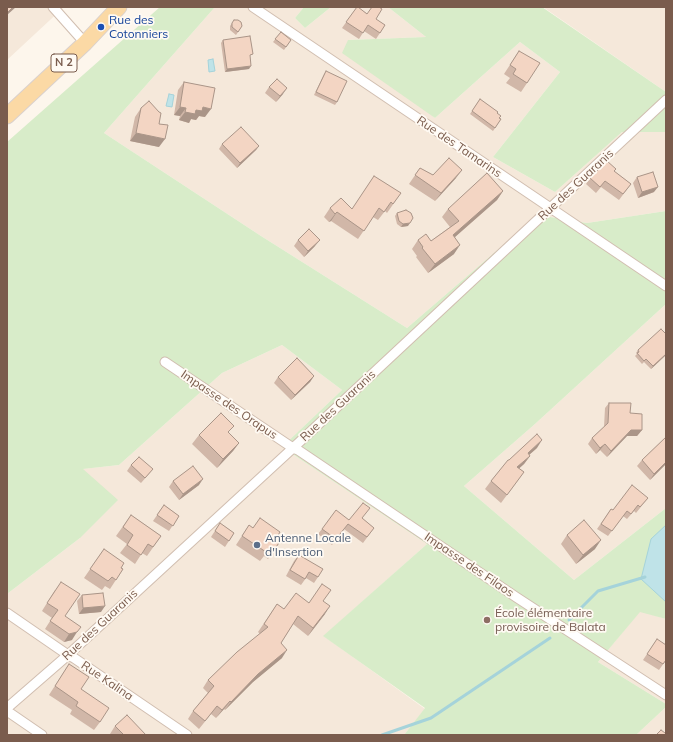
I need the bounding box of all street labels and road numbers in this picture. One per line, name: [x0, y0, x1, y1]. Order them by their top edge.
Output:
road number: N 2: [51, 54, 77, 72]
street label: Rue des Tamarins: [414, 113, 504, 181]
street label: Rue des Guaranis: [535, 146, 617, 224]
street label: Impasse des Orapus: [178, 367, 280, 443]
street label: Rue des Guaranis: [297, 367, 379, 445]
street label: Impasse des Filaos: [421, 530, 517, 600]
street label: Rue des Guaranis: [59, 586, 141, 664]
street label: Rue Kalina: [78, 658, 136, 704]

